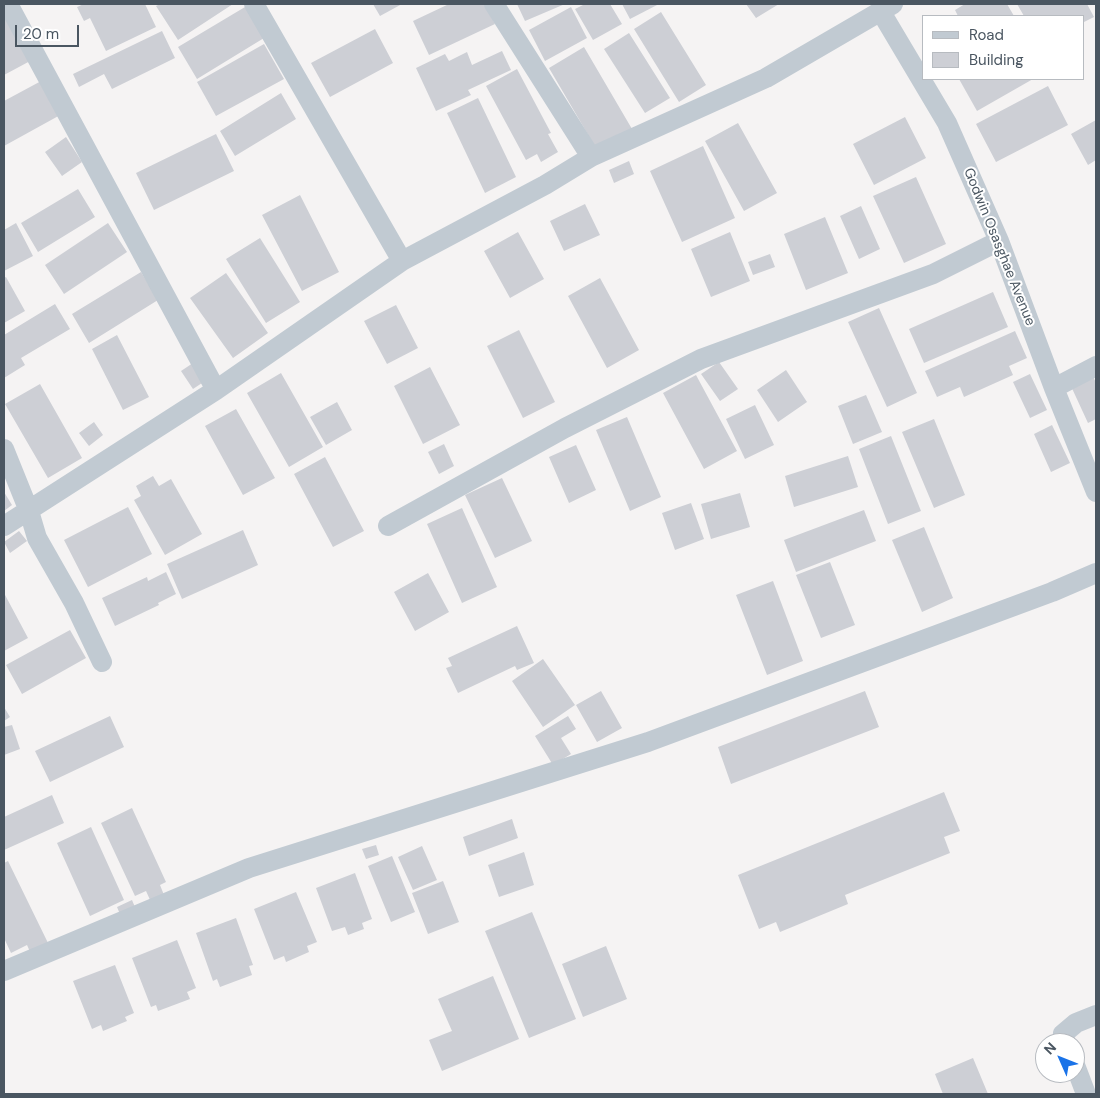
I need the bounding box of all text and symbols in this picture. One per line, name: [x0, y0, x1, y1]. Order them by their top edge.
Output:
scale bar: [18, 15, 81, 47]
legend: [922, 15, 1085, 80]
text: 20 m: [23, 24, 59, 44]
text: Road: [969, 25, 1004, 45]
text: Building: [969, 50, 1024, 70]
street label: Godwin Osasghae Avenue: [960, 166, 1038, 328]
north arrow: [1035, 1033, 1085, 1083]
text: N: [1040, 1038, 1060, 1058]

